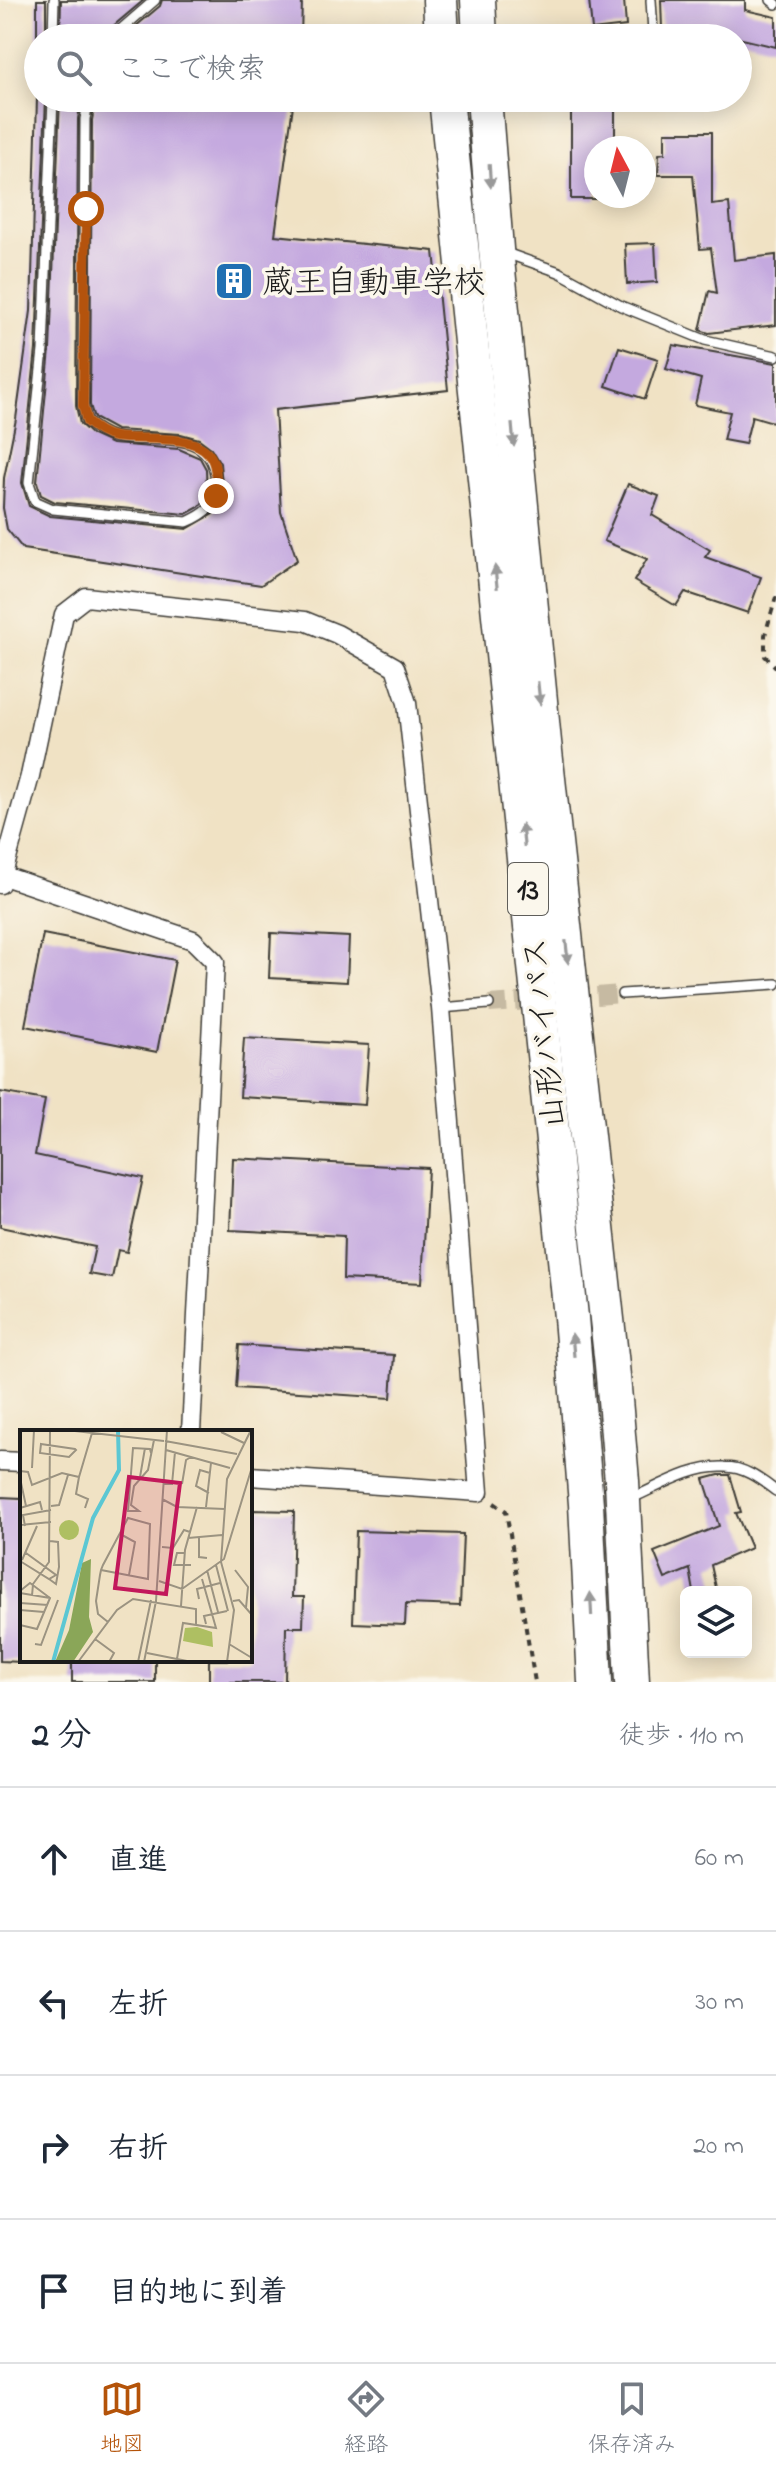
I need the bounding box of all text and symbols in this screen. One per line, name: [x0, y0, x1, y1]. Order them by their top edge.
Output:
search box: [24, 24, 752, 112]
icon: search: [52, 46, 96, 90]
text: ここで検索: [116, 49, 266, 93]
north arrow: [584, 136, 656, 208]
one-way arrow: [484, 164, 497, 189]
route start: [68, 191, 104, 227]
building icon: 蔵王自動車学校: [213, 260, 255, 302]
place label: 蔵王自動車学校: [262, 261, 486, 308]
one-way arrow: [507, 423, 520, 448]
route end: [198, 478, 234, 514]
one-way arrow: [490, 564, 503, 589]
one-way arrow: [532, 681, 545, 706]
one-way arrow: [516, 822, 529, 847]
road number: 13: [508, 863, 548, 915]
street label: 山形バイパス: [513, 935, 580, 1130]
one-way arrow: [560, 940, 573, 965]
one-way arrow: [566, 1332, 579, 1357]
inset map: [20, 1430, 252, 1662]
map controls: [680, 1586, 752, 1658]
button: layers: [680, 1586, 752, 1658]
one-way arrow: [584, 1591, 597, 1616]
text: 2 分: [32, 1712, 91, 1762]
text: 徒歩 · 110 m: [619, 1718, 744, 1756]
icon: ahead: [32, 1837, 76, 1881]
text: 直進: [108, 1840, 168, 1884]
text: 60 m: [695, 1840, 744, 1878]
icon: left: [32, 1981, 76, 2025]
text: 左折: [108, 1984, 168, 2028]
text: 30 m: [695, 1984, 744, 2022]
icon: right: [32, 2125, 76, 2169]
text: 右折: [108, 2128, 168, 2172]
text: 20 m: [693, 2128, 744, 2166]
icon: arrive: [32, 2269, 76, 2313]
text: 目的地に到着: [108, 2272, 288, 2316]
tab: 地図: [100, 2377, 144, 2462]
tab: 経路: [344, 2377, 388, 2462]
tab: 保存済み: [588, 2377, 676, 2462]

